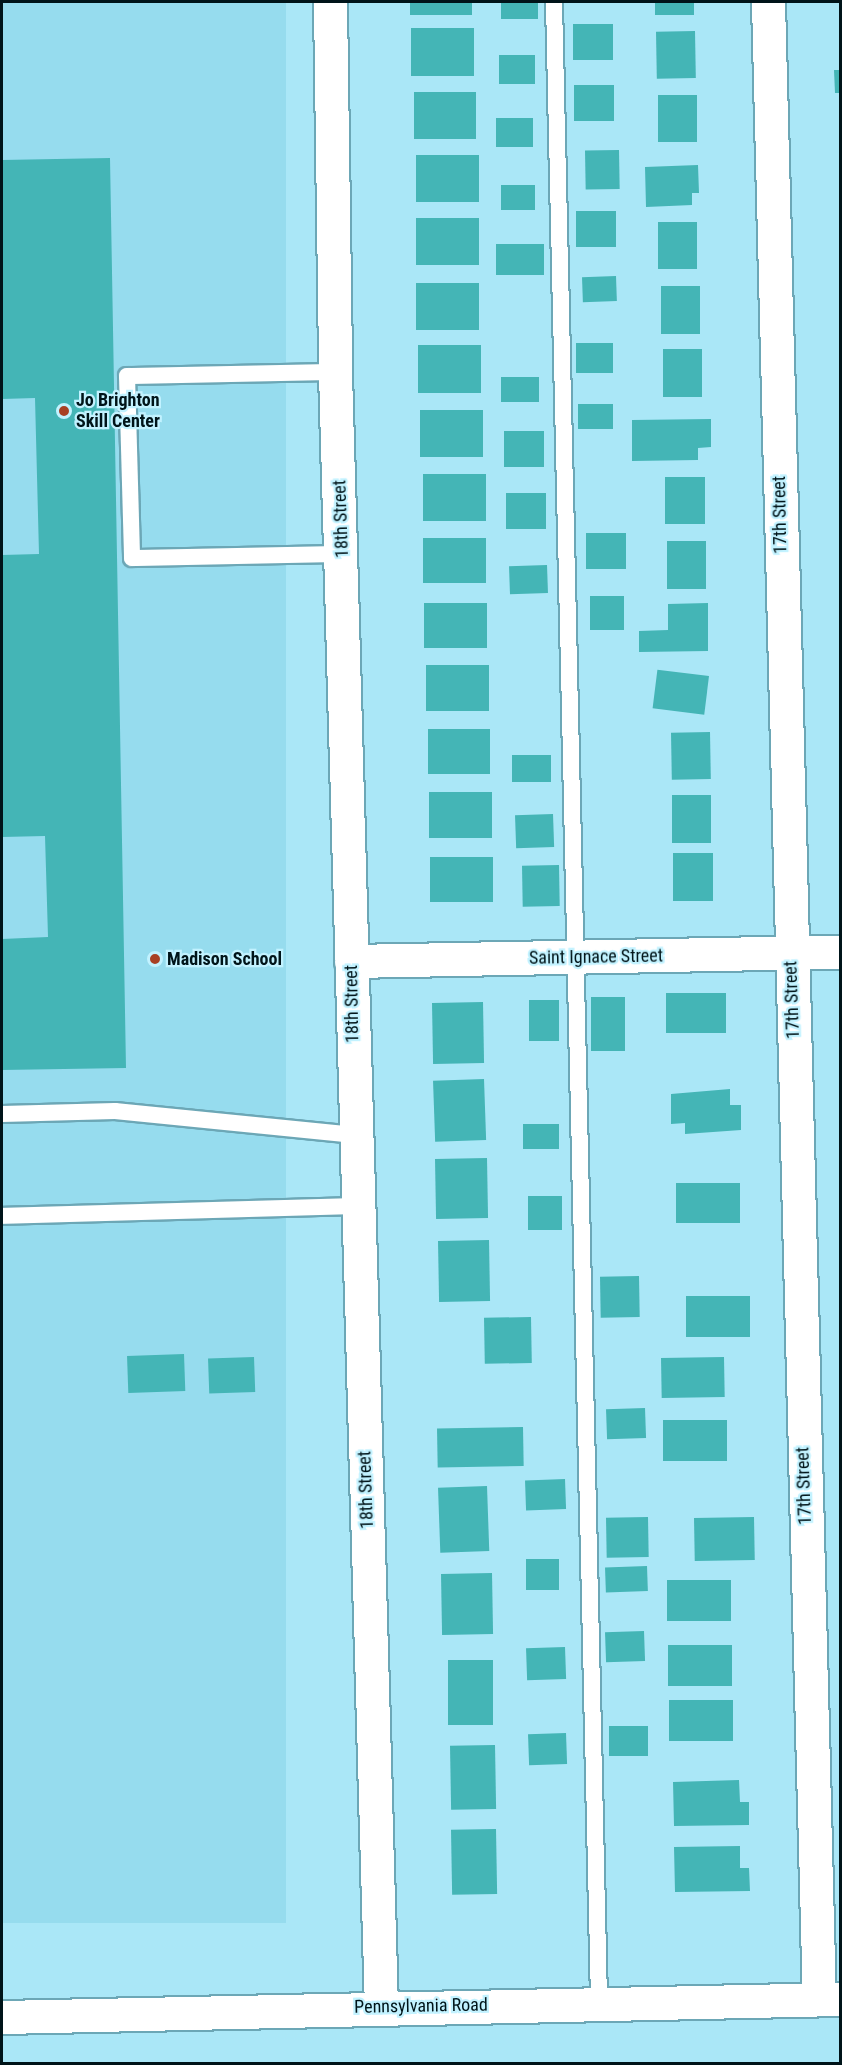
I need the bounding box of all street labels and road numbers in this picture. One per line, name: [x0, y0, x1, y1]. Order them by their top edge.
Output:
street label: 17th Street: [769, 476, 791, 554]
street label: 18th Street: [329, 480, 353, 558]
street label: Saint Ignace Street: [529, 945, 663, 969]
street label: 17th Street: [780, 961, 804, 1039]
street label: 18th Street: [341, 965, 363, 1043]
street label: 17th Street: [792, 1447, 816, 1525]
street label: 18th Street: [354, 1451, 378, 1529]
street label: Pennsylvania Road: [354, 1994, 488, 2018]

